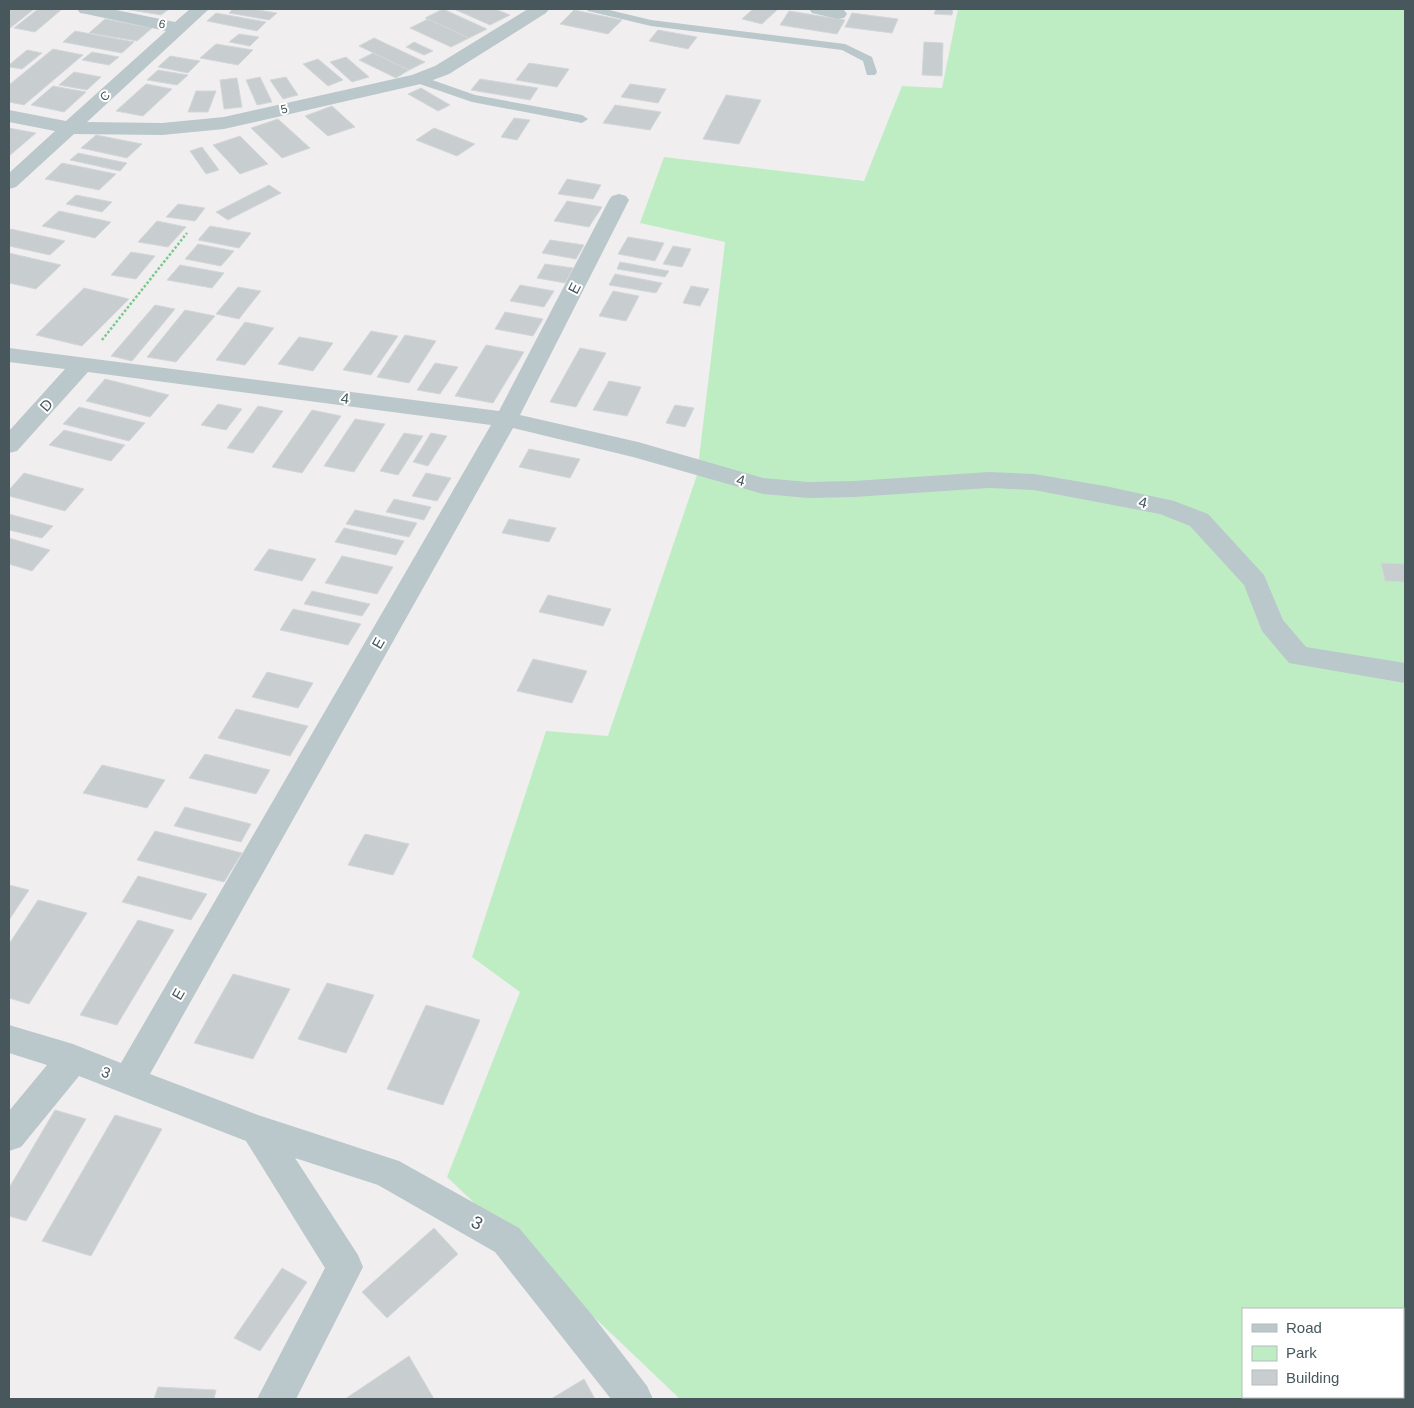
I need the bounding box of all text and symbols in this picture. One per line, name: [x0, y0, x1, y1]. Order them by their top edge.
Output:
street label: 6: [157, 16, 167, 32]
street label: C: [97, 88, 113, 104]
street label: 5: [279, 101, 289, 117]
street label: E: [564, 280, 584, 296]
street label: 4: [340, 389, 350, 407]
street label: D: [36, 395, 56, 415]
street label: 4: [735, 471, 747, 489]
street label: 4: [1137, 493, 1149, 511]
street label: E: [368, 634, 388, 652]
street label: E: [168, 985, 188, 1003]
street label: 3: [99, 1063, 113, 1081]
street label: 3: [468, 1212, 486, 1234]
legend: [1242, 1308, 1404, 1398]
text: Road: [1286, 1319, 1322, 1336]
text: Park: [1286, 1344, 1317, 1361]
text: Building: [1286, 1369, 1339, 1386]

